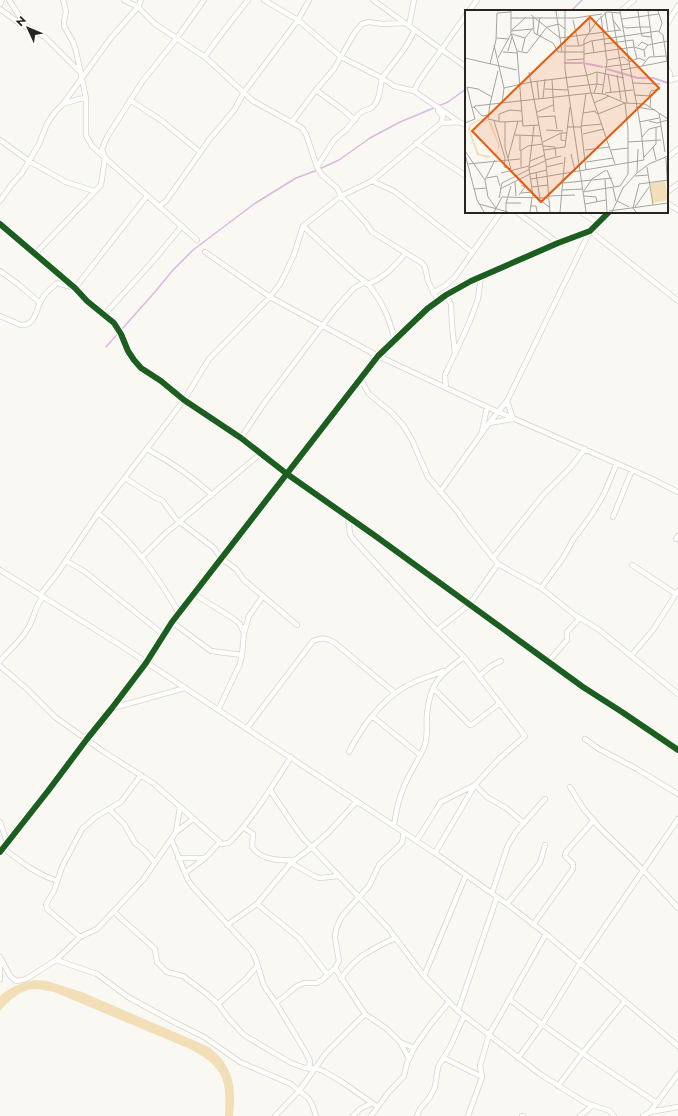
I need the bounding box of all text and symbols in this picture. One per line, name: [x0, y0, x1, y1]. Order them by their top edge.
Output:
north arrow: [8, 8, 48, 48]
inset map: [465, 10, 668, 213]
text: N: [12, 12, 30, 30]

